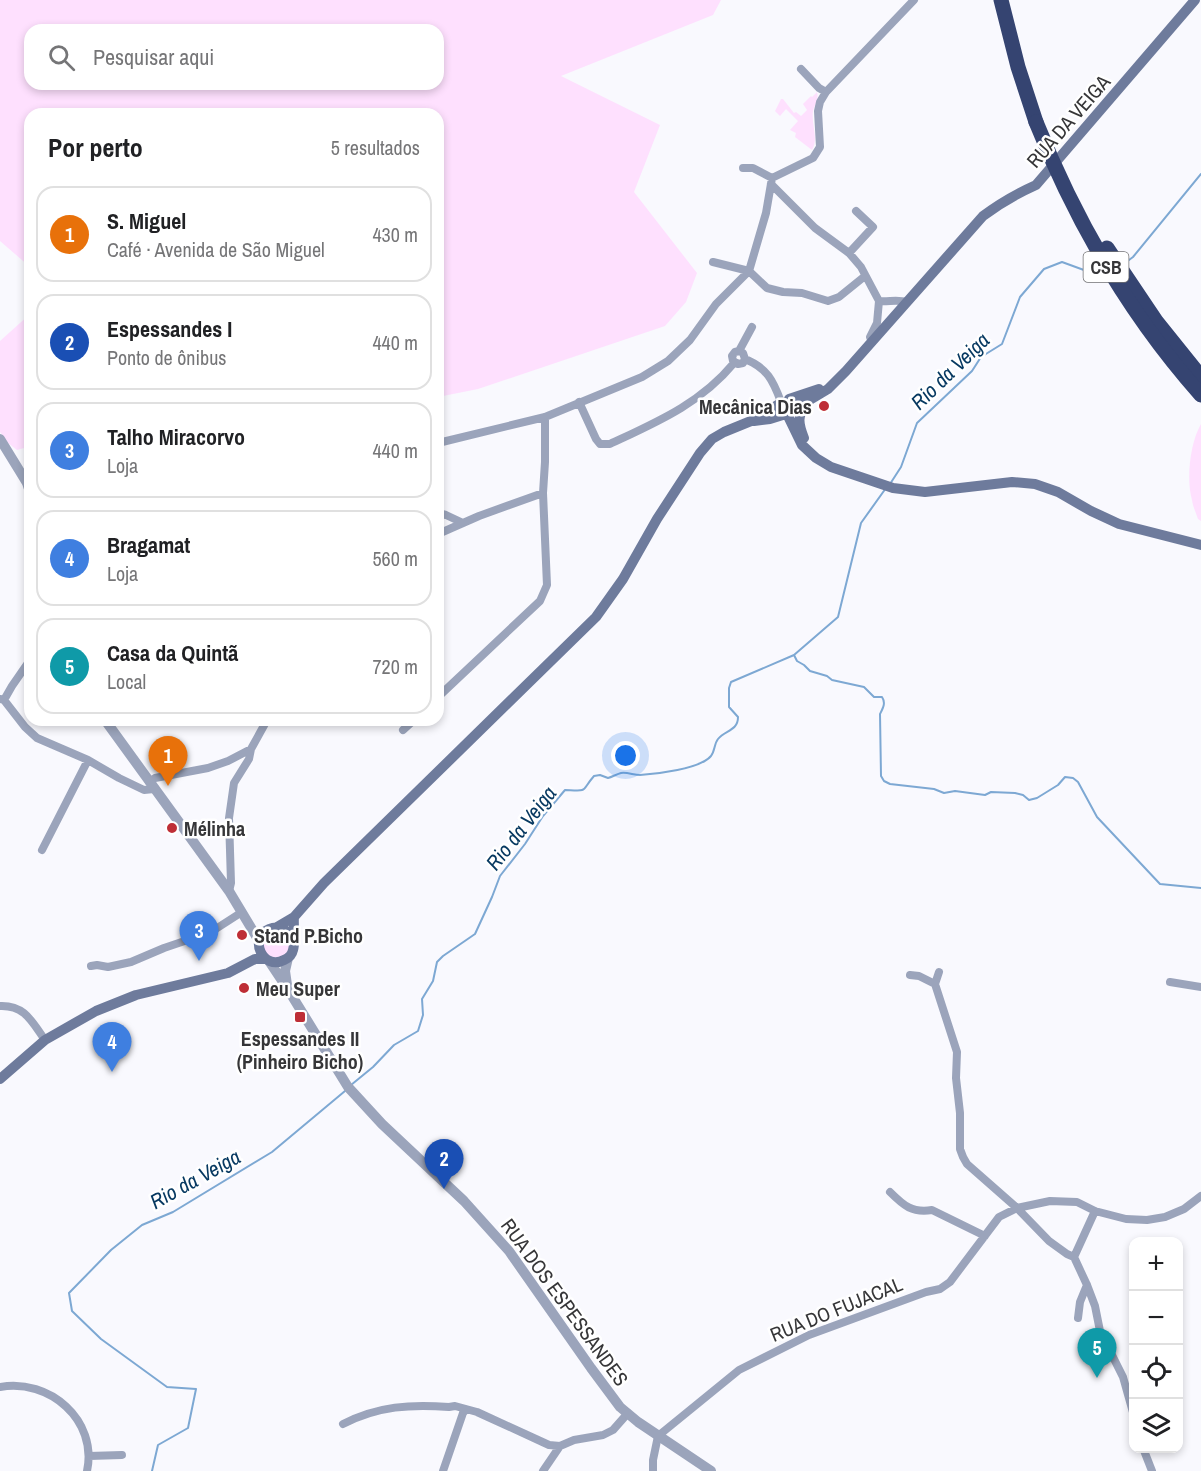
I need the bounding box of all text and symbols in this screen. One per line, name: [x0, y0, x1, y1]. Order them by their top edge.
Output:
search box: [24, 24, 444, 90]
icon: search: [45, 41, 78, 74]
text: Pesquisar aqui: [93, 42, 214, 72]
street label: RUA DA VEIGA: [1020, 69, 1116, 173]
text: Por perto: [48, 130, 143, 165]
text: 5 resultados: [331, 134, 420, 161]
text: S. Miguel: [107, 206, 186, 236]
text: 1: [65, 221, 74, 248]
text: 430 m: [372, 221, 418, 248]
text: Café · Avenida de São Miguel: [107, 236, 325, 263]
road number: CSB: [1084, 252, 1128, 282]
text: Espessandes I: [107, 314, 232, 344]
water label: Rio da Veiga: [904, 326, 996, 416]
text: 2: [65, 329, 74, 356]
text: 440 m: [372, 329, 418, 356]
text: Ponto de ônibus: [107, 344, 226, 371]
place label: Mecânica Dias: [699, 393, 812, 420]
marker: Mecânica Dias: [817, 399, 831, 413]
text: Talho Miracorvo: [107, 422, 245, 452]
text: 3: [65, 437, 74, 464]
text: 440 m: [372, 437, 418, 464]
text: Loja: [107, 452, 138, 479]
text: Bragamat: [107, 530, 190, 560]
text: 4: [65, 545, 74, 572]
text: 560 m: [372, 545, 418, 572]
text: Loja: [107, 560, 138, 587]
text: Casa da Quintã: [107, 638, 238, 668]
text: 5: [65, 653, 74, 680]
text: 720 m: [372, 653, 418, 680]
text: Local: [107, 668, 146, 695]
pin: 1: [148, 736, 188, 786]
your location: [611, 741, 640, 770]
water label: Rio da Veiga: [479, 780, 563, 876]
place label: Mélinha: [184, 815, 245, 842]
marker: Mélinha: [165, 821, 179, 835]
pin: 3: [180, 912, 218, 961]
place label: Stand P.Bicho: [254, 922, 363, 949]
marker: Stand P.Bicho: [235, 928, 249, 942]
place label: Meu Super: [256, 975, 340, 1002]
marker: Meu Super: [237, 981, 251, 995]
marker: Espessandes II (Pinheiro Bicho): [293, 1010, 307, 1024]
pin: 4: [92, 1022, 132, 1072]
place label: Espessandes II (Pinheiro Bicho): [237, 1025, 363, 1075]
pin: 2: [424, 1140, 464, 1189]
water label: Rio da Veiga: [145, 1142, 245, 1216]
street label: RUA DOS ESPESSANDES: [495, 1213, 635, 1391]
map controls: [1129, 1237, 1183, 1453]
button: +: [1129, 1237, 1183, 1291]
street label: RUA DO FUJACAL: [766, 1270, 906, 1348]
button: −: [1129, 1291, 1183, 1345]
pin: 5: [1078, 1328, 1116, 1378]
button: locate: [1129, 1345, 1183, 1399]
button: layers: [1129, 1399, 1183, 1453]

